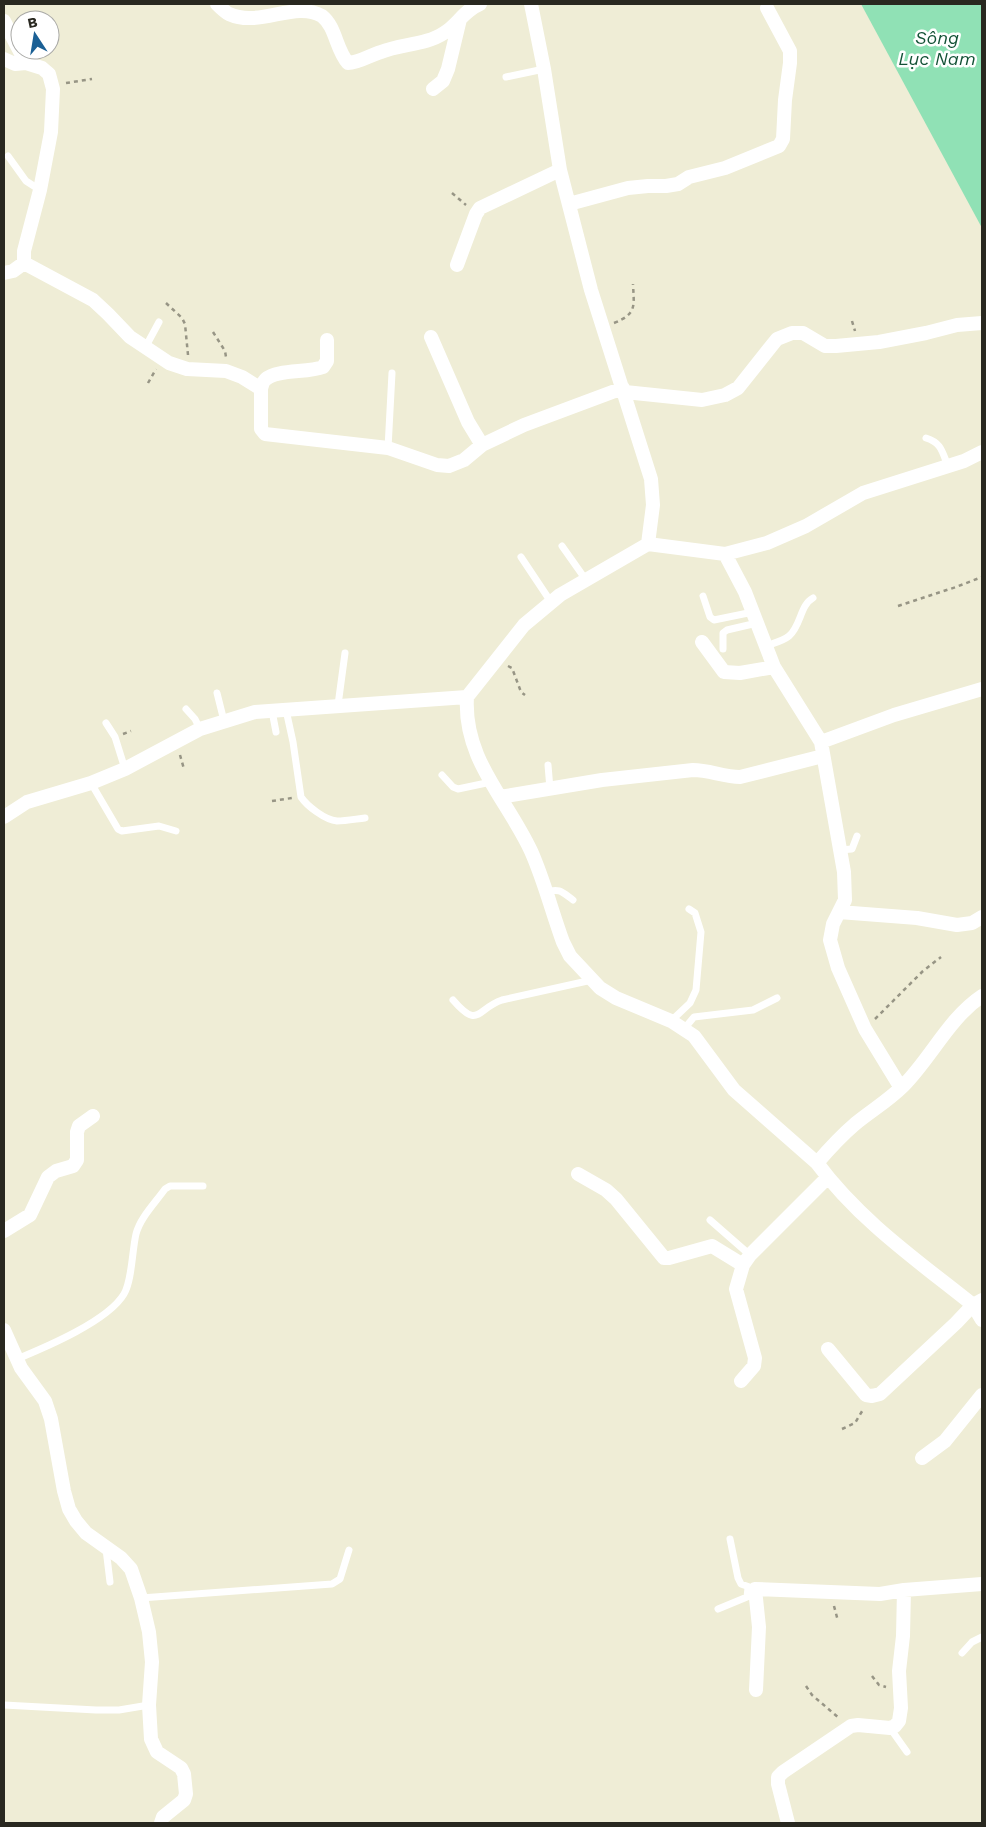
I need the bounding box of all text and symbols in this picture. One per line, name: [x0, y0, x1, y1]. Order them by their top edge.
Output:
north arrow: [10, 10, 60, 60]
text: B: [26, 13, 39, 31]
water label: Sông Lục Nam: [898, 27, 976, 69]

